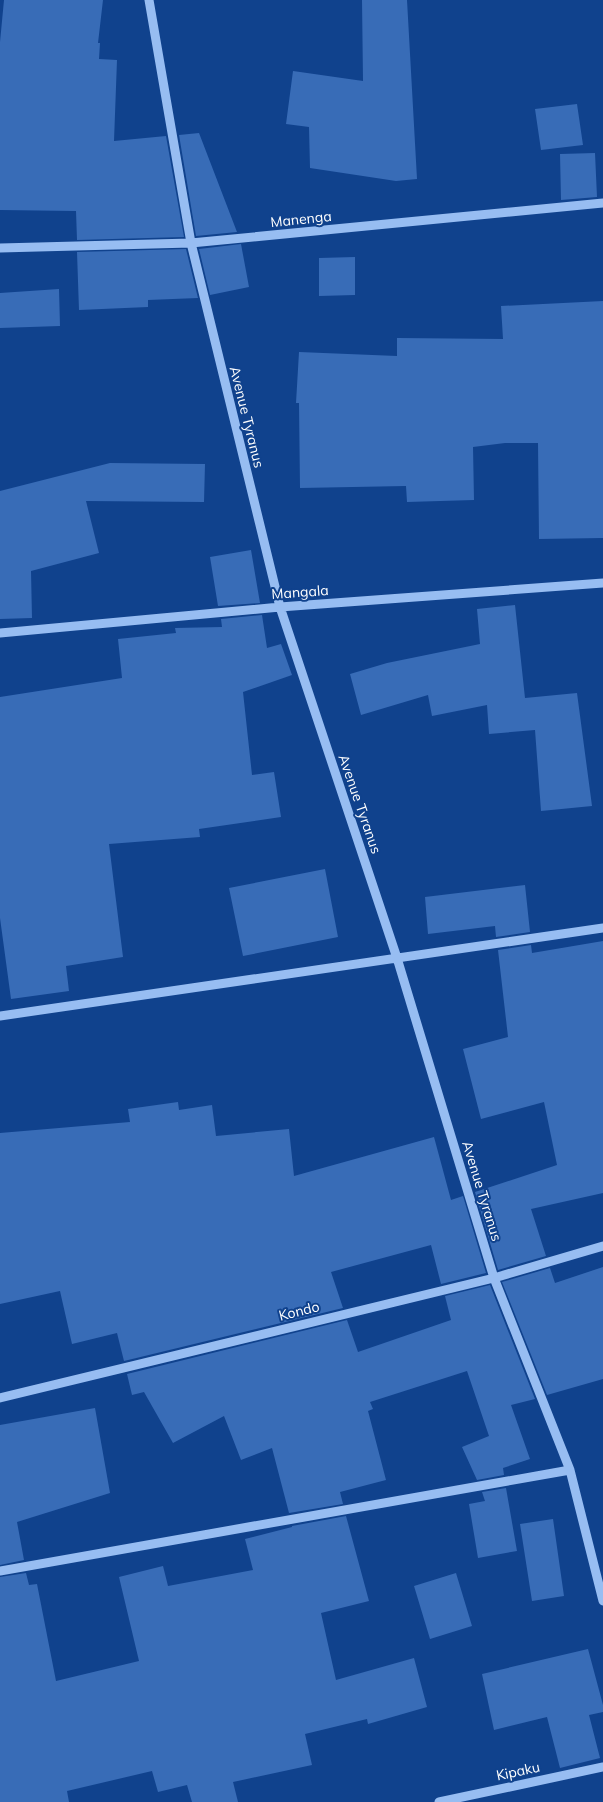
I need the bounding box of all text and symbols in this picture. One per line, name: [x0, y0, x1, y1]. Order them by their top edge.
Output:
street label: Manenga: [270, 207, 332, 231]
street label: Avenue Tyranus: [226, 364, 268, 470]
street label: Mangala: [271, 581, 329, 603]
street label: Avenue Tyranus: [335, 752, 385, 856]
street label: Avenue Tyranus: [458, 1139, 506, 1243]
street label: Kondo: [277, 1297, 321, 1325]
street label: Kipaku: [494, 1758, 542, 1784]

